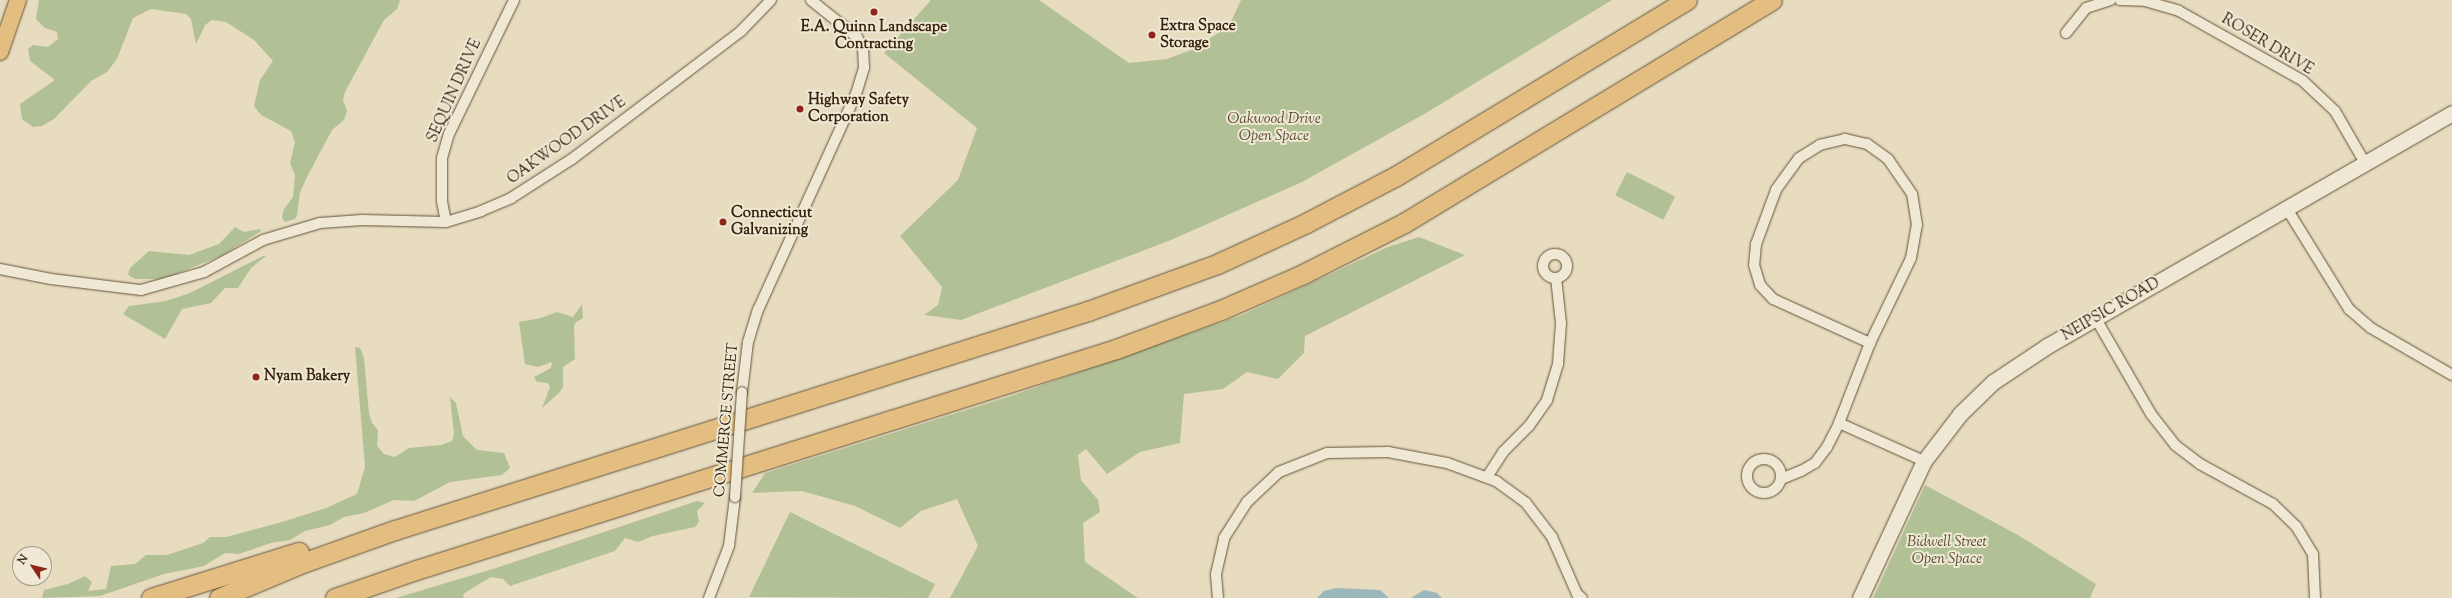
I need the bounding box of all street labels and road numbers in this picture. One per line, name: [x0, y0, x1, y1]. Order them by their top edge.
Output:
street label: ROSER DRIVE: [2218, 11, 2316, 79]
street label: SEQUIN DRIVE: [424, 36, 486, 146]
street label: OAKWOOD DRIVE: [504, 93, 630, 189]
street label: NEIPSIC ROAD: [2059, 275, 2163, 345]
street label: COMMERCE STREET: [711, 342, 743, 498]

